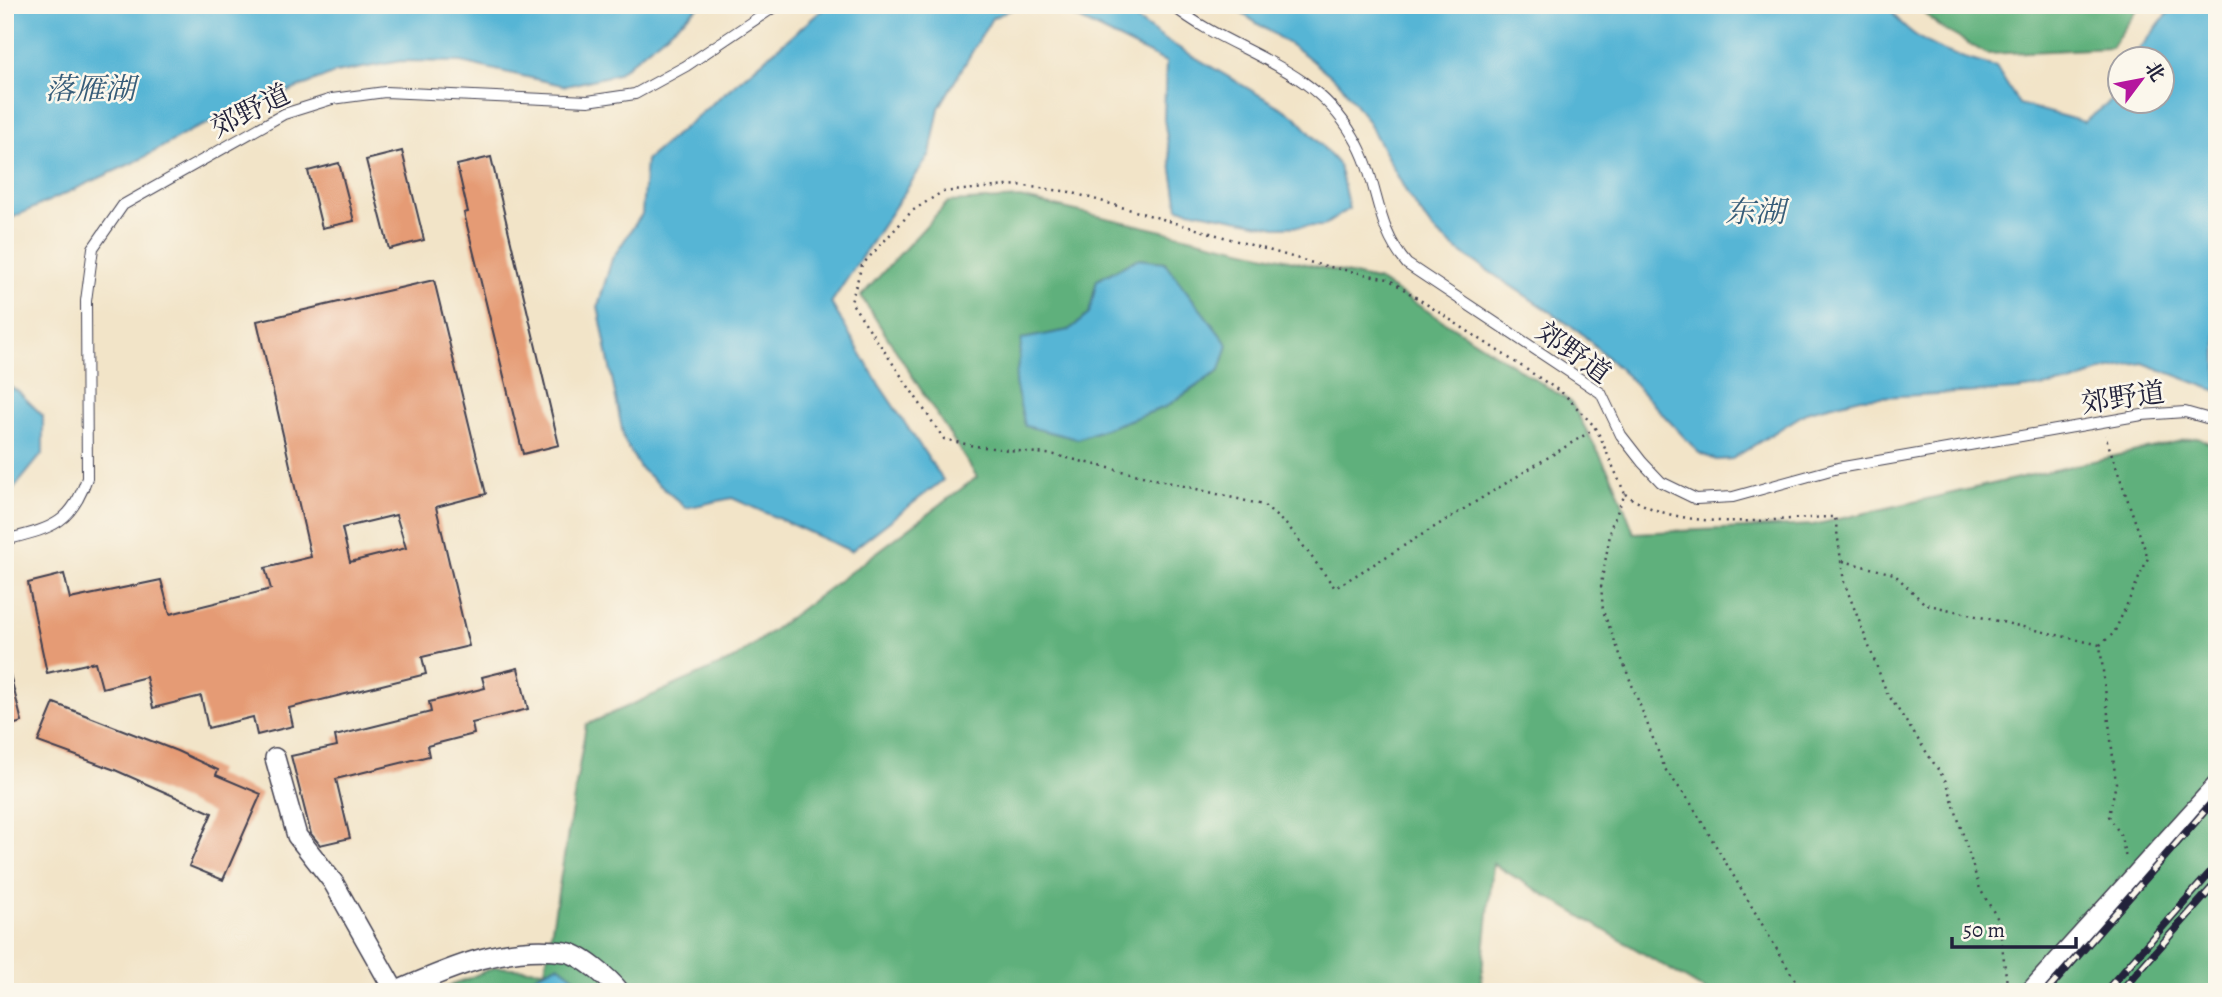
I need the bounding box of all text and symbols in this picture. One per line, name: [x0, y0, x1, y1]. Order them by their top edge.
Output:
north arrow: [2106, 46, 2176, 116]
text: 北: [2139, 57, 2171, 86]
water label: 落雁湖: [45, 69, 140, 109]
street label: 郊野道: [204, 75, 297, 146]
water label: 东湖: [1725, 192, 1790, 232]
street label: 郊野道: [1528, 313, 1619, 393]
street label: 郊野道: [2079, 373, 2167, 423]
scale bar: [1952, 906, 2077, 950]
text: 50 m: [1963, 916, 2005, 944]

